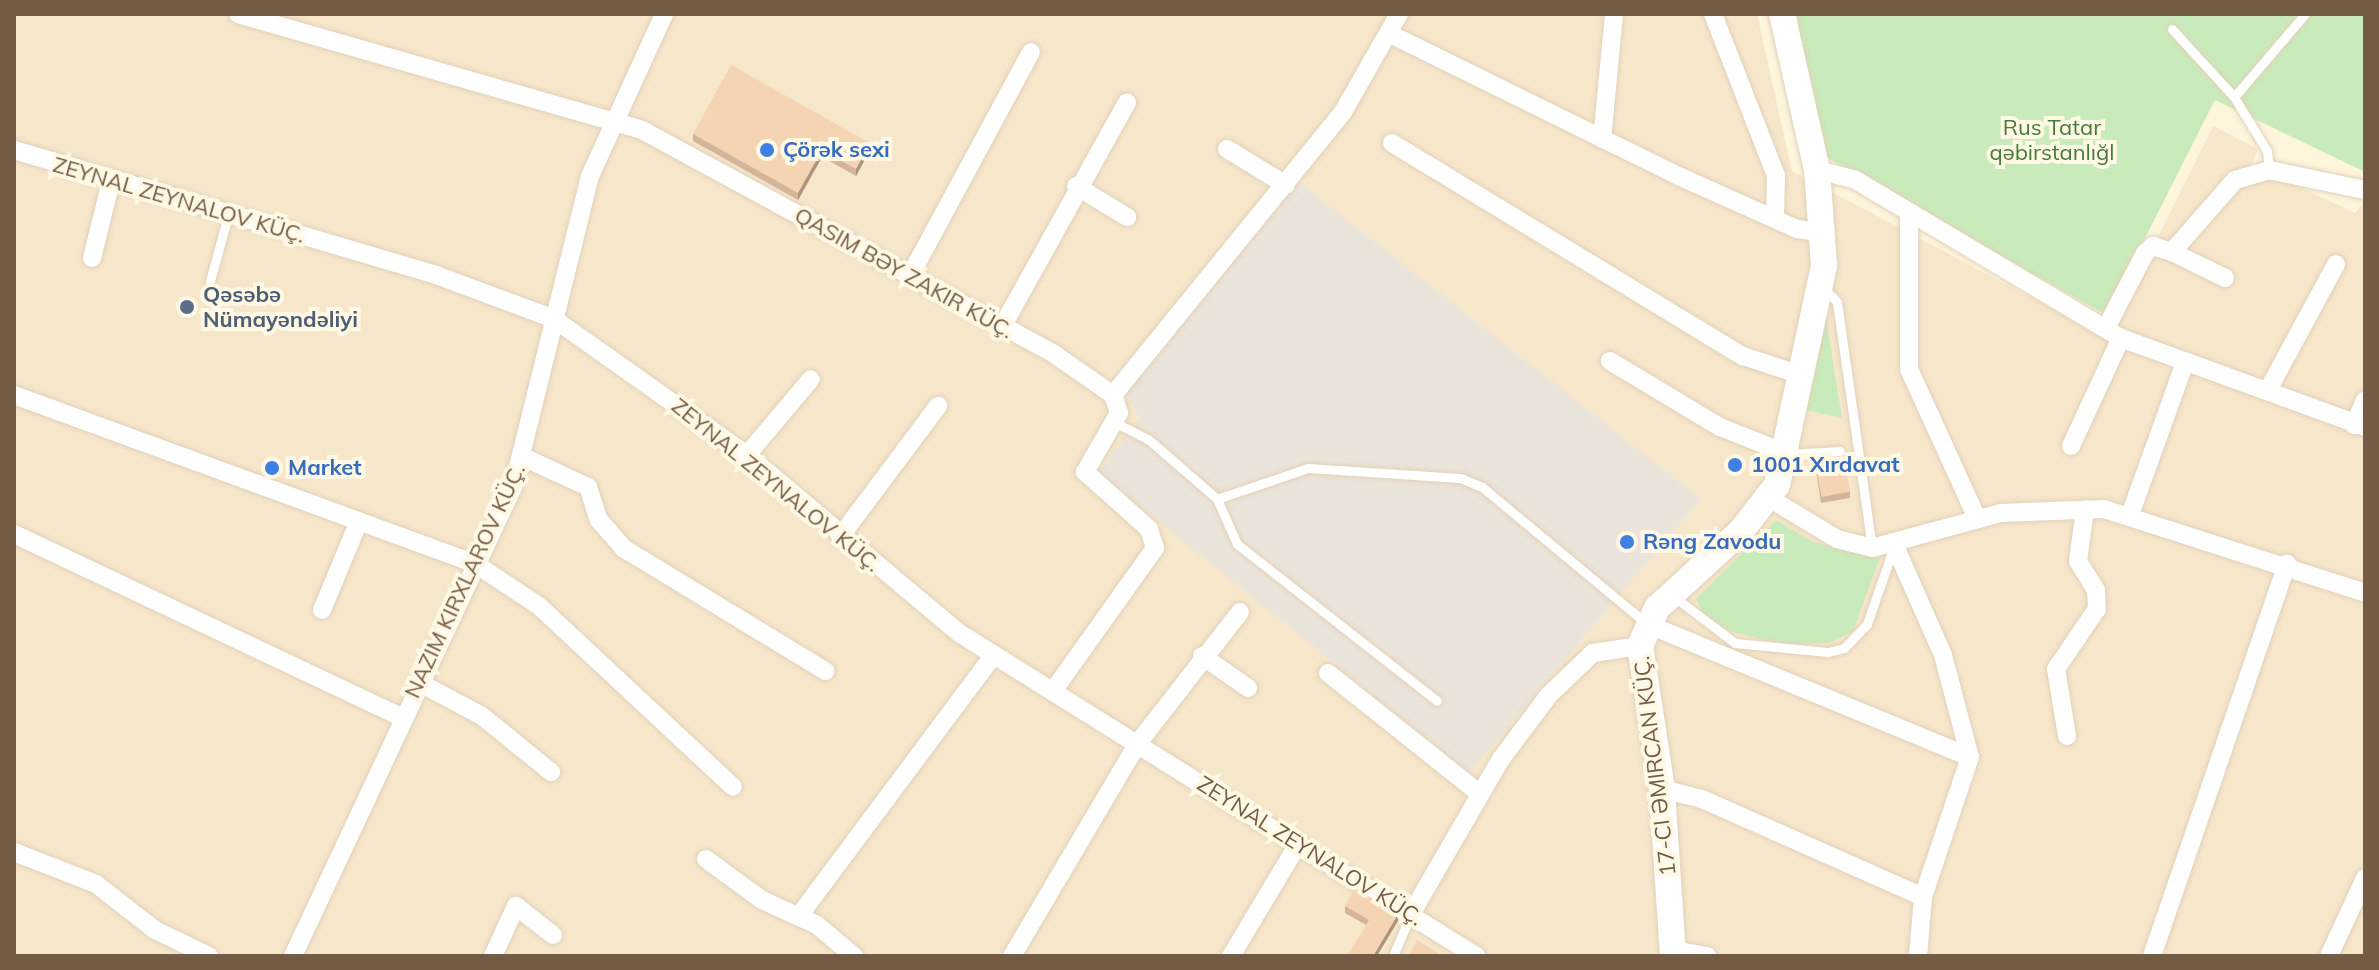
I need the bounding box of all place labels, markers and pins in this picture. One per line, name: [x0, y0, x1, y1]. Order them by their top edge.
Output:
place label: Çörək sexi: [783, 137, 890, 163]
marker: Çörək sexi: [758, 141, 776, 159]
place label: Qəsəbə Nümayəndəliyi: [203, 281, 358, 332]
marker: Qəsəbə Nümayəndəliyi: [178, 298, 196, 316]
place label: 1001 Xırdavat: [1751, 452, 1900, 478]
place label: Market: [288, 455, 362, 481]
marker: 1001 Xırdavat: [1726, 456, 1744, 474]
marker: Market: [263, 459, 281, 477]
place label: Rəng Zavodu: [1643, 529, 1781, 555]
marker: Rəng Zavodu: [1618, 533, 1636, 551]

